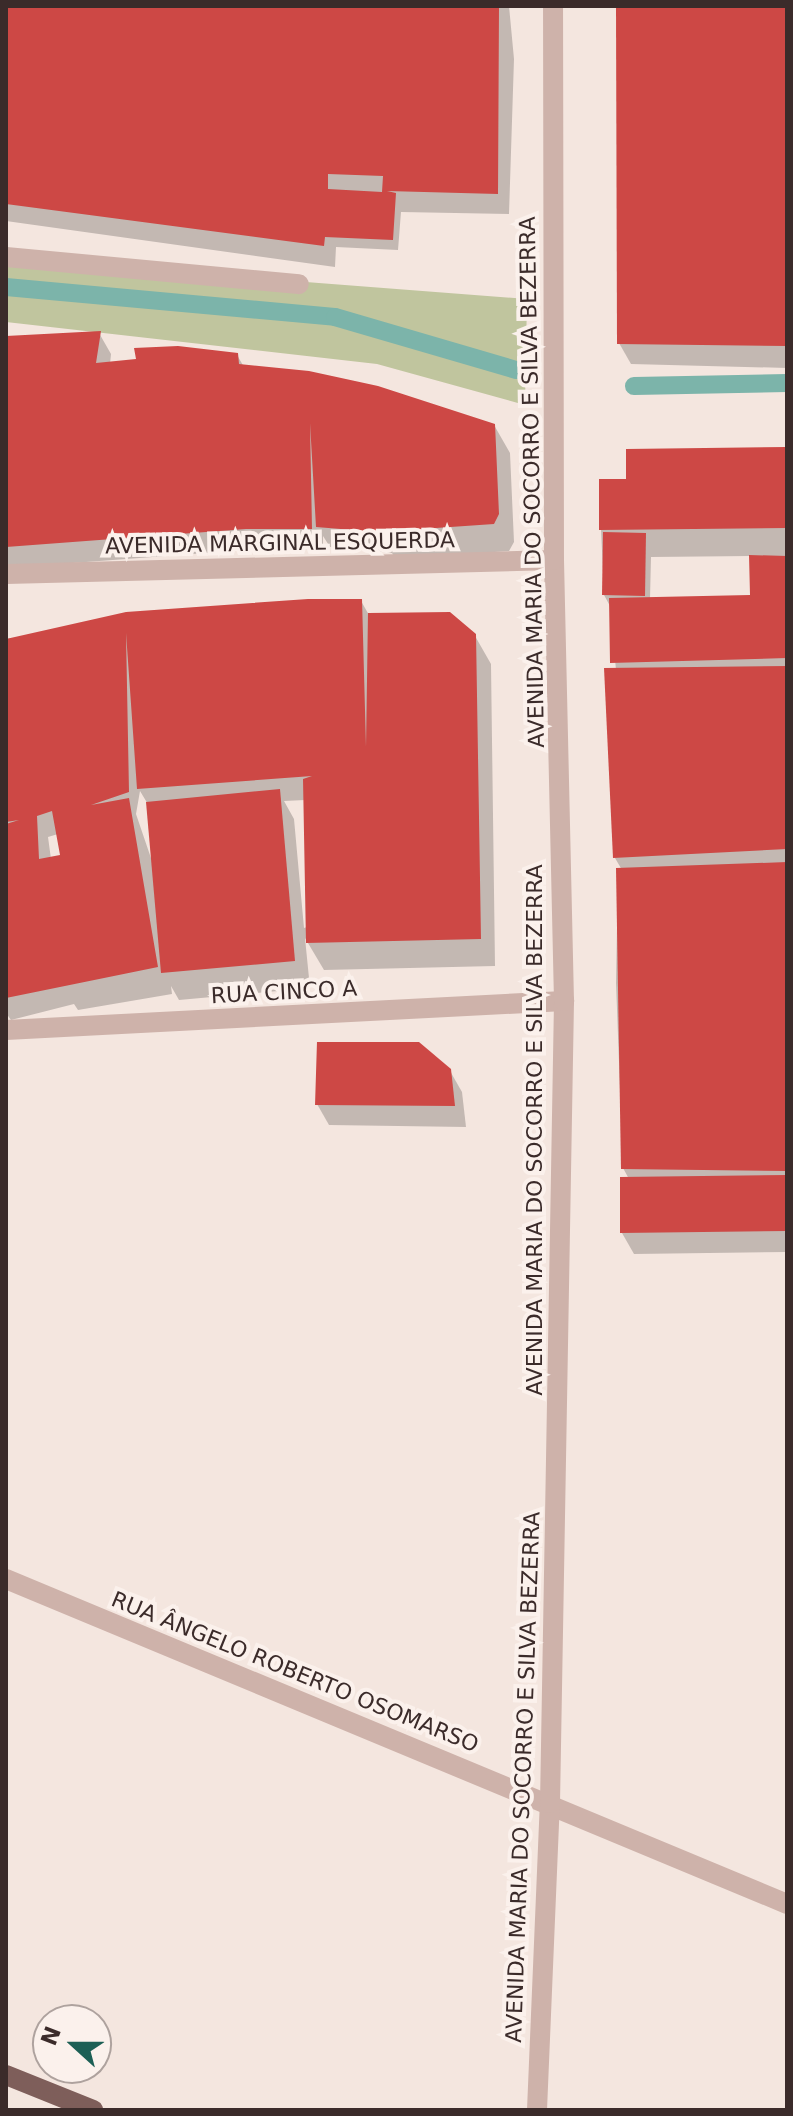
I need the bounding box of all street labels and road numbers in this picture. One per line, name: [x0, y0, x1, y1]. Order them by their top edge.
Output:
street label: AVENIDA MARIA DO SOCORRO E SILVA BEZERRA: [514, 216, 550, 748]
street label: AVENIDA MARGINAL ESQUERDA: [105, 527, 455, 559]
street label: AVENIDA MARIA DO SOCORRO E SILVA BEZERRA: [522, 864, 548, 1396]
street label: RUA CINCO A: [210, 975, 358, 1009]
street label: AVENIDA MARIA DO SOCORRO E SILVA BEZERRA: [501, 1511, 545, 2043]
street label: RUA ÂNGELO ROBERTO OSOMARSO: [107, 1586, 483, 1758]

